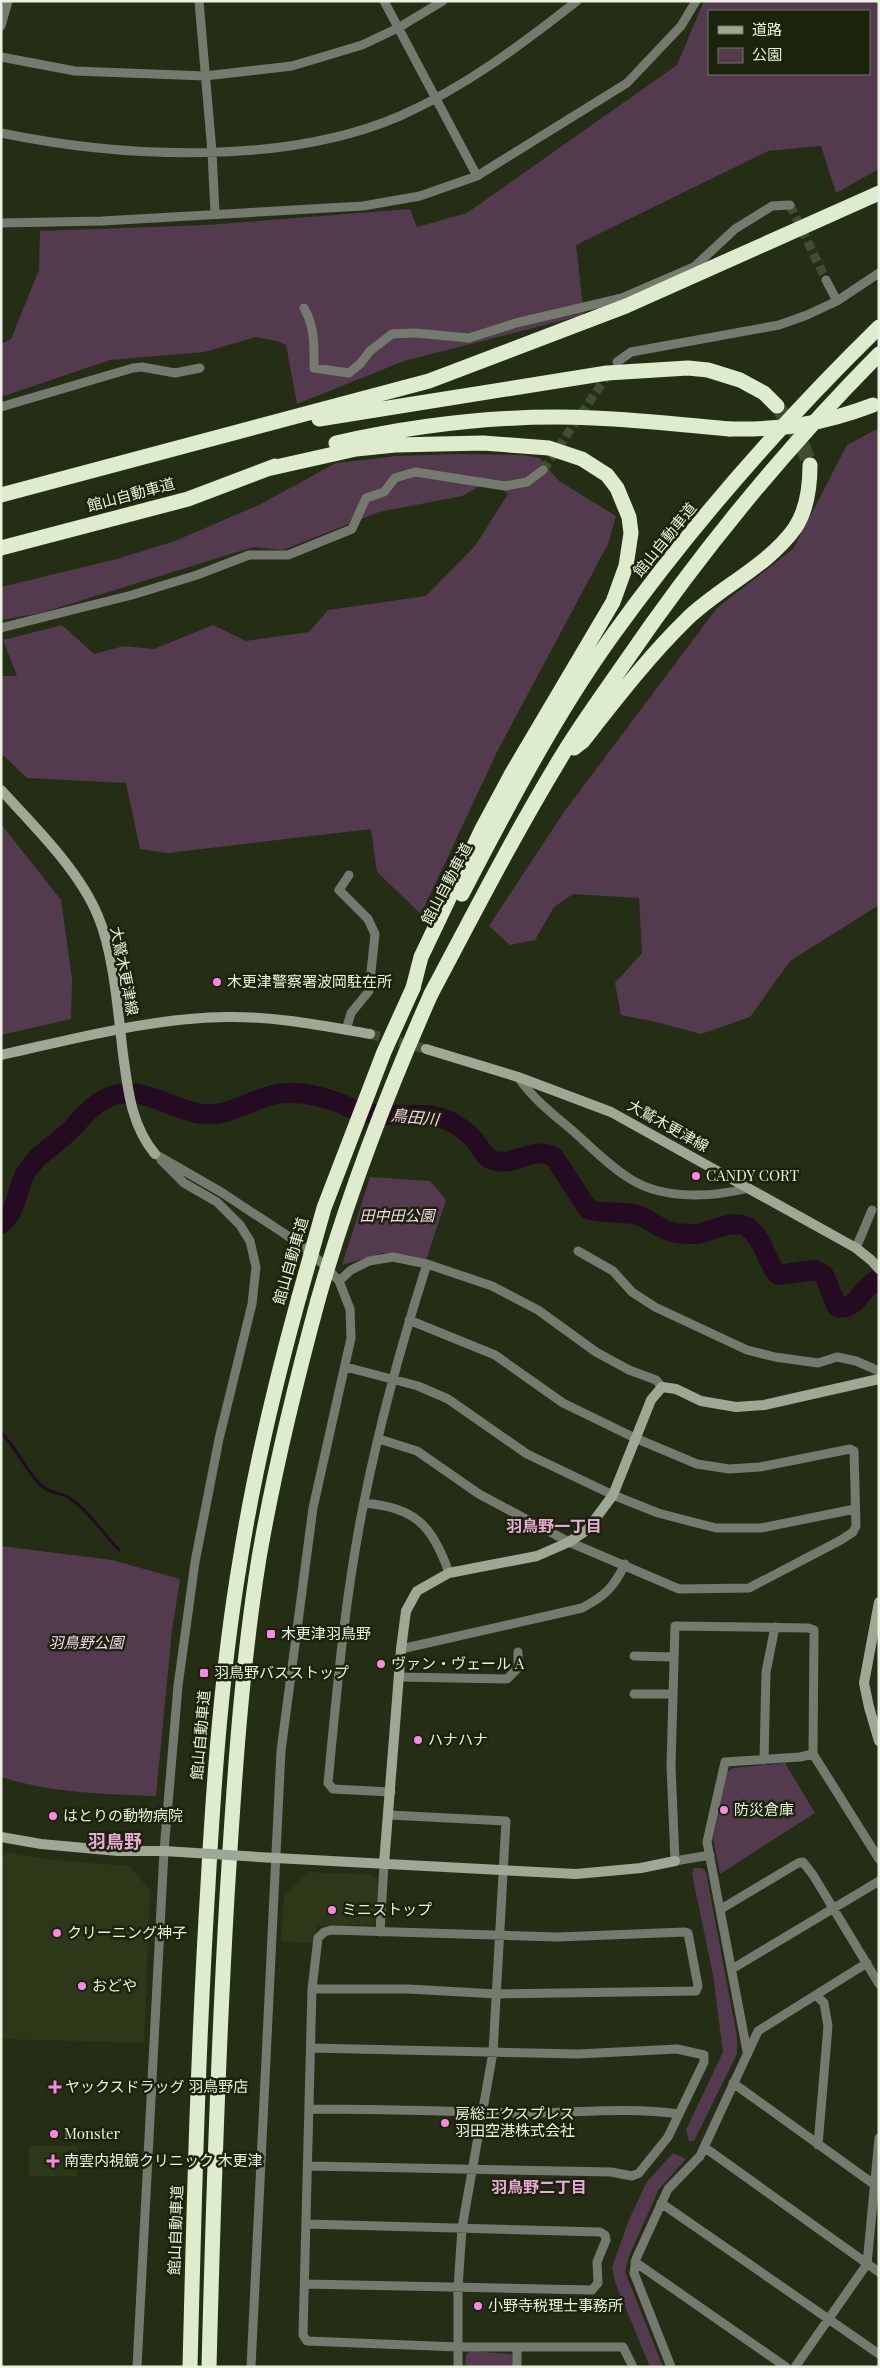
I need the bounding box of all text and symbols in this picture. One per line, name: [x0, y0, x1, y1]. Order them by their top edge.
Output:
legend: [708, 10, 870, 75]
text: 道路: [752, 19, 782, 39]
text: 公園: [752, 44, 782, 64]
street label: 館山自動車道: [85, 473, 177, 515]
street label: 館山自動車道: [628, 498, 700, 581]
street label: 館山自動車道: [416, 839, 476, 928]
street label: 大鷲木更津線: [107, 925, 143, 1017]
place label: 木更津警察署波岡駐在所: [227, 971, 392, 991]
marker: 木更津警察署波岡駐在所: [211, 976, 223, 988]
street label: 大鷲木更津線: [624, 1095, 713, 1156]
water label: 鳥田川: [390, 1104, 442, 1130]
place label: CANDY CORT: [706, 1165, 799, 1185]
marker: CANDY CORT: [690, 1170, 702, 1182]
park label: 田中田公園: [359, 1205, 436, 1225]
street label: 館山自動車道: [268, 1215, 312, 1307]
district label: 羽鳥野一丁目: [506, 1515, 602, 1536]
place label: 木更津羽鳥野: [281, 1623, 371, 1643]
marker: 木更津羽鳥野: [265, 1628, 277, 1640]
park label: 羽鳥野公園: [48, 1632, 125, 1652]
place label: ヴァン・ヴェール A: [391, 1653, 525, 1673]
marker: ヴァン・ヴェール A: [375, 1658, 387, 1670]
place label: 羽鳥野バスストップ: [214, 1662, 349, 1682]
marker: 羽鳥野バスストップ: [198, 1667, 210, 1679]
street label: 館山自動車道: [186, 1689, 214, 1781]
place label: ハナハナ: [428, 1729, 488, 1749]
marker: ハナハナ: [412, 1734, 424, 1746]
place label: 防災倉庫: [734, 1799, 794, 1819]
marker: 防災倉庫: [718, 1804, 730, 1816]
place label: はとりの動物病院: [63, 1805, 183, 1825]
marker: はとりの動物病院: [47, 1810, 59, 1822]
district label: 羽鳥野: [88, 1829, 142, 1853]
place label: ミニストップ: [342, 1899, 432, 1919]
marker: ミニストップ: [326, 1904, 338, 1916]
place label: クリーニング神子: [67, 1922, 187, 1942]
marker: クリーニング神子: [51, 1927, 63, 1939]
place label: おどや: [92, 1975, 137, 1995]
marker: おどや: [76, 1980, 88, 1992]
place label: ヤックスドラッグ 羽鳥野店: [65, 2076, 248, 2096]
marker: ヤックスドラッグ 羽鳥野店: [49, 2081, 61, 2093]
place label: 房総エクスプレス 羽田空港株式会社: [455, 2103, 575, 2140]
marker: 房総エクスプレス 羽田空港株式会社: [439, 2117, 451, 2129]
place label: Monster: [64, 2123, 121, 2143]
marker: Monster: [48, 2128, 60, 2140]
place label: 南雲内視鏡クリニック 木更津: [64, 2150, 263, 2170]
marker: 南雲内視鏡クリニック 木更津: [46, 2154, 60, 2168]
district label: 羽鳥野二丁目: [491, 2176, 587, 2197]
street label: 館山自動車道: [163, 2185, 187, 2275]
place label: 小野寺税理士事務所: [488, 2295, 623, 2315]
marker: 小野寺税理士事務所: [472, 2300, 484, 2312]

